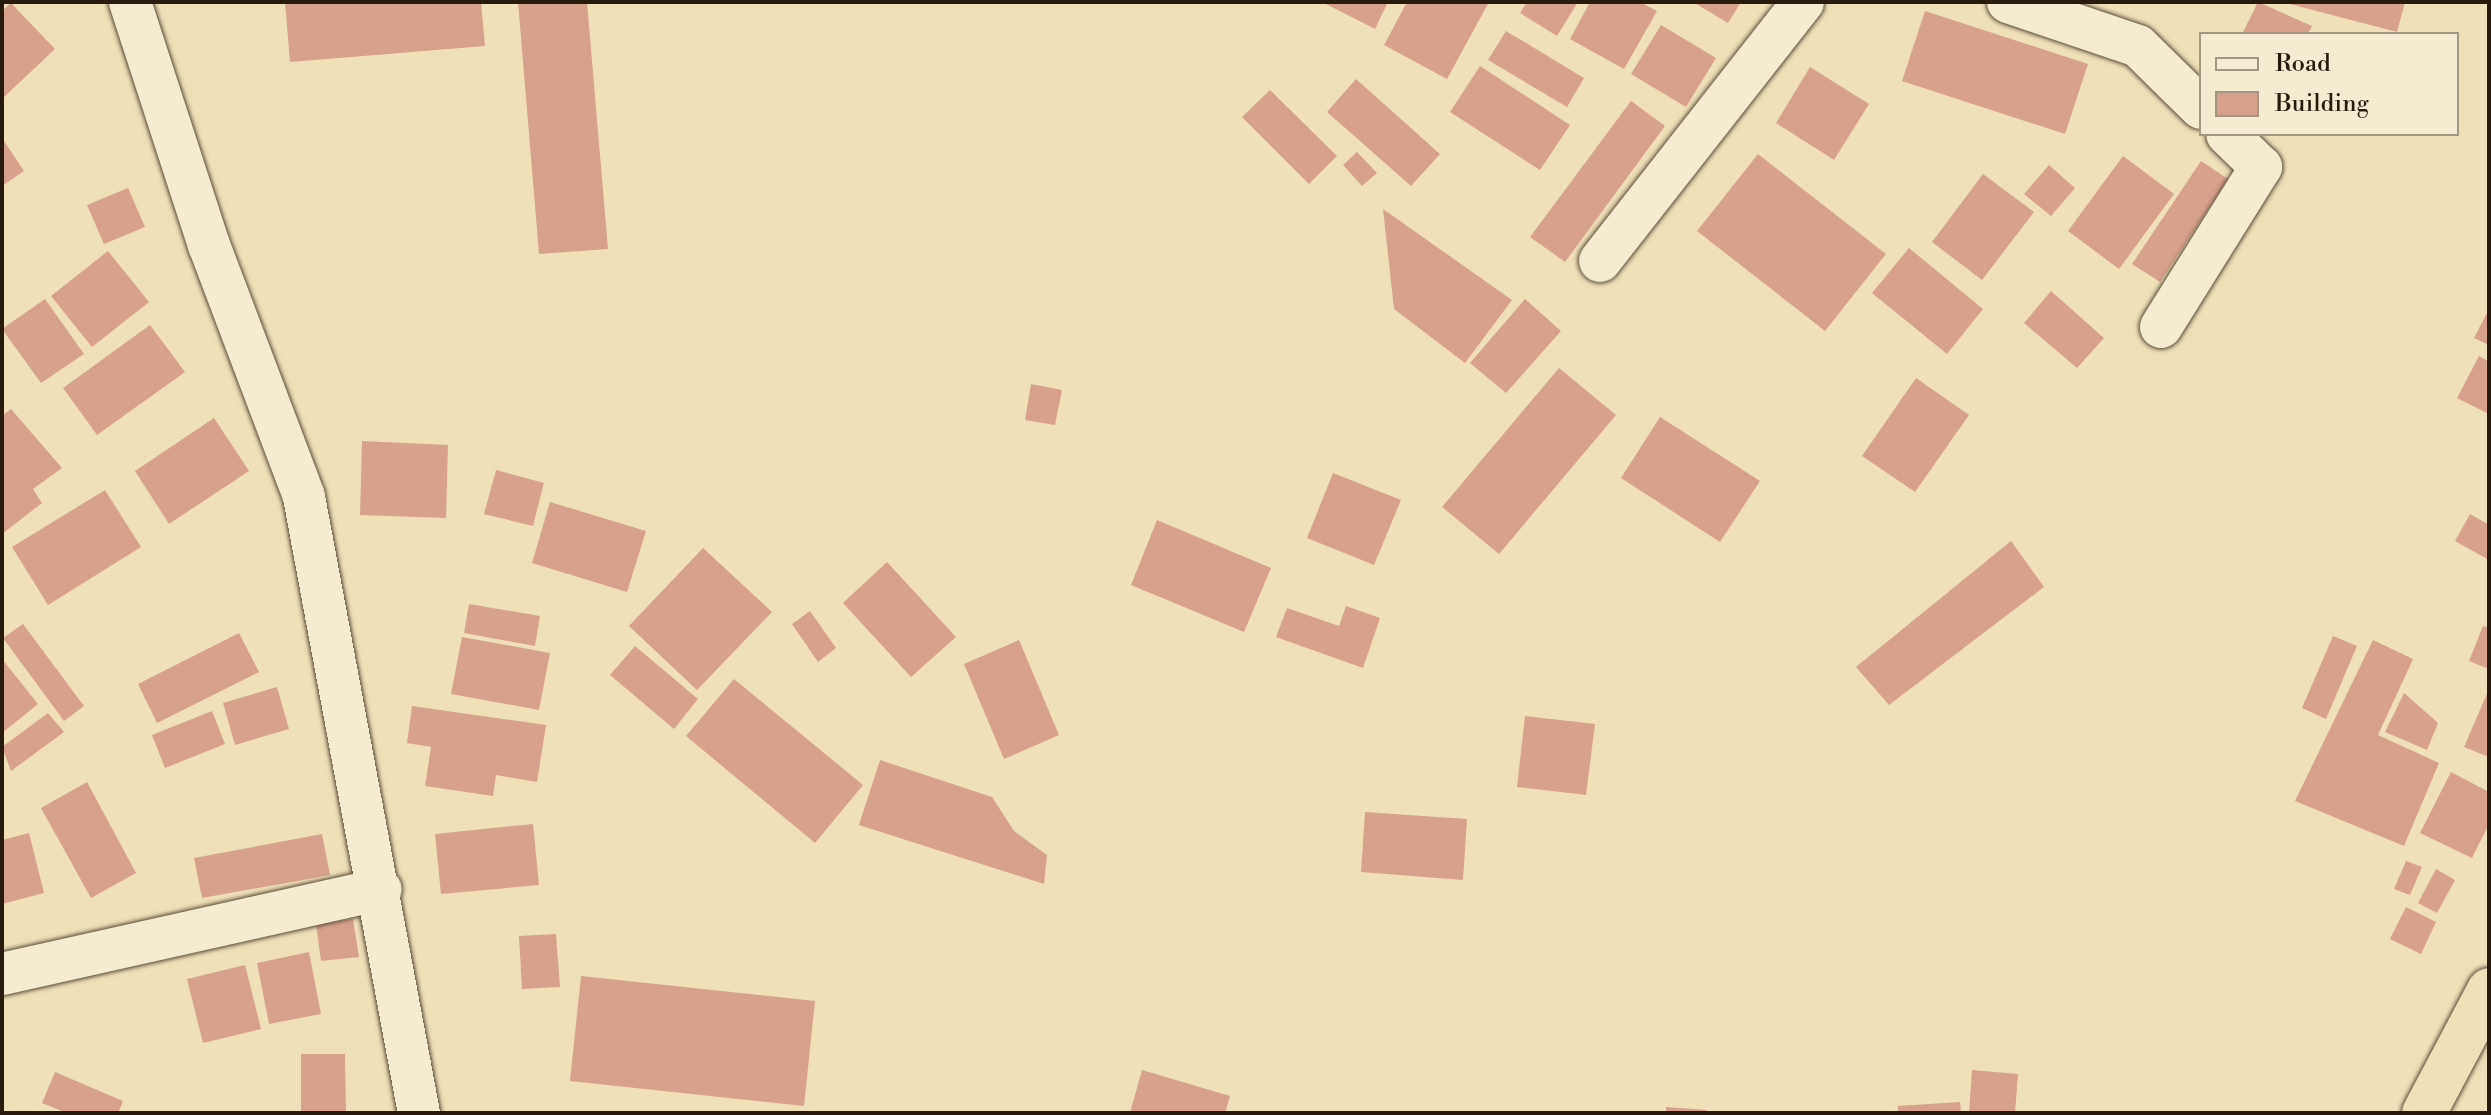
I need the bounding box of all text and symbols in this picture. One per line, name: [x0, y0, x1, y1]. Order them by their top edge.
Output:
legend: [2199, 32, 2459, 136]
text: Road: [2275, 49, 2331, 79]
text: Building: [2275, 89, 2369, 119]

